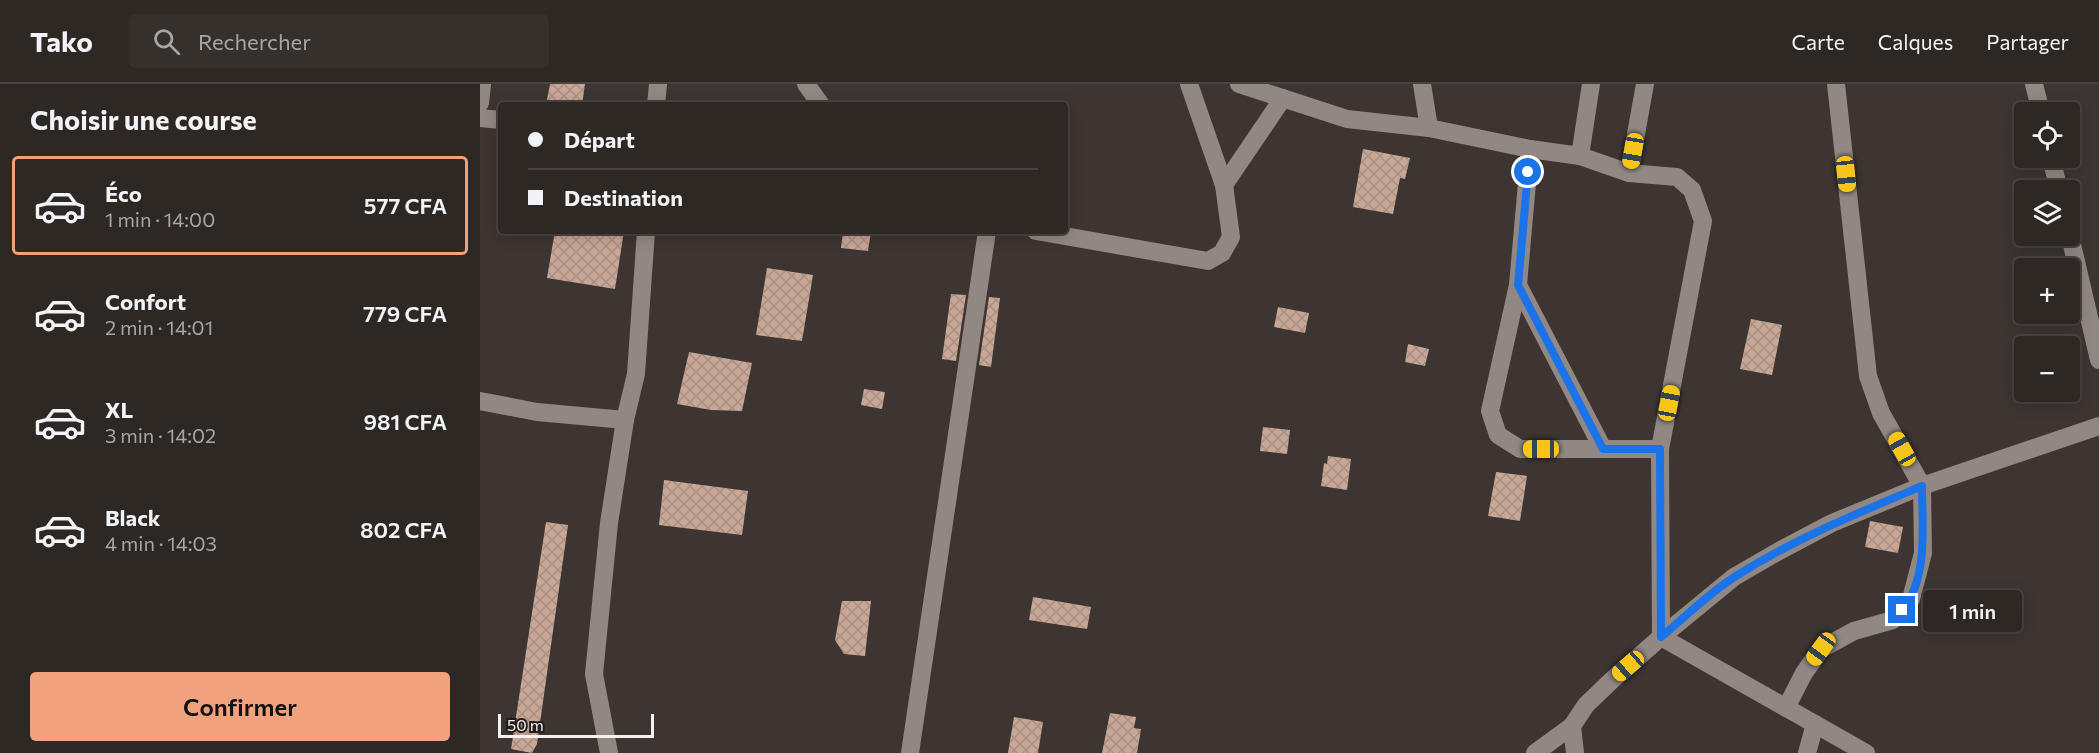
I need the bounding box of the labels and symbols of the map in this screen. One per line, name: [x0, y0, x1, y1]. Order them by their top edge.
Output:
car: [1621, 132, 1645, 170]
car: [1835, 155, 1857, 193]
route start: [1514, 158, 1541, 185]
car: [1657, 384, 1681, 422]
car: [1885, 429, 1919, 469]
car: [1523, 440, 1559, 458]
callout: 1 min: [1923, 589, 2022, 631]
route end: [1888, 596, 1915, 623]
car: [1803, 629, 1839, 669]
car: [1609, 647, 1647, 685]
scale bar: [498, 711, 654, 738]

